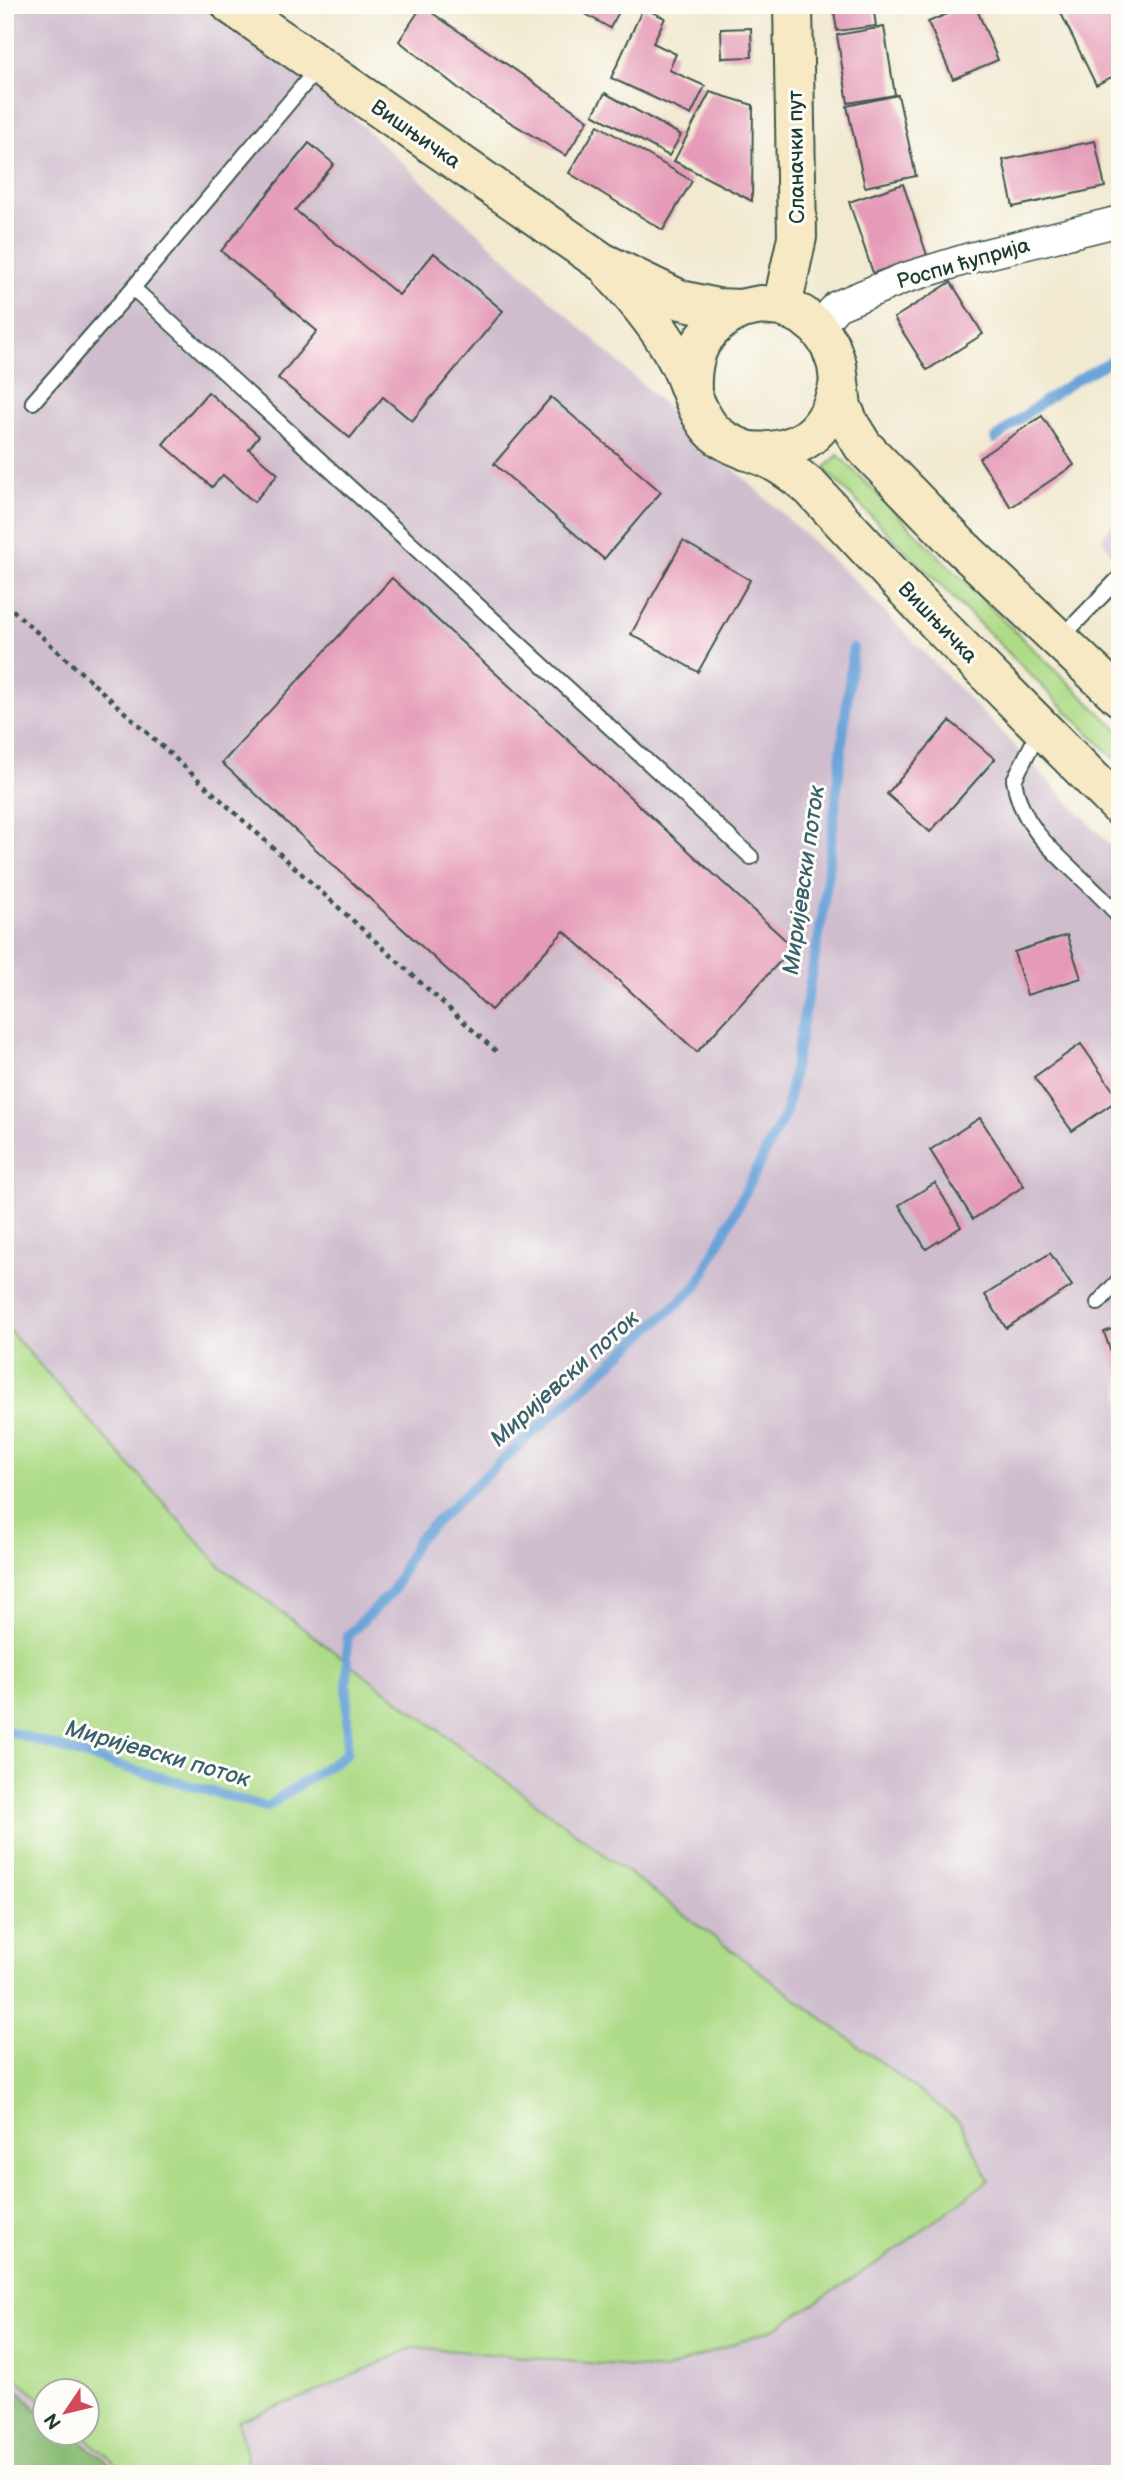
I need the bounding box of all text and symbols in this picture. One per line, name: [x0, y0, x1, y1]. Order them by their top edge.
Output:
street label: Сланачки пут: [783, 90, 810, 224]
street label: Вишњичка: [366, 94, 466, 175]
street label: Роспи ћуприја: [894, 232, 1033, 294]
street label: Вишњичка: [893, 576, 983, 669]
water label: Миријевски поток: [777, 783, 831, 977]
water label: Миријевски поток: [484, 1304, 646, 1453]
water label: Миријевски поток: [62, 1714, 254, 1794]
north arrow: [32, 2378, 102, 2448]
text: N: [40, 2408, 67, 2433]

